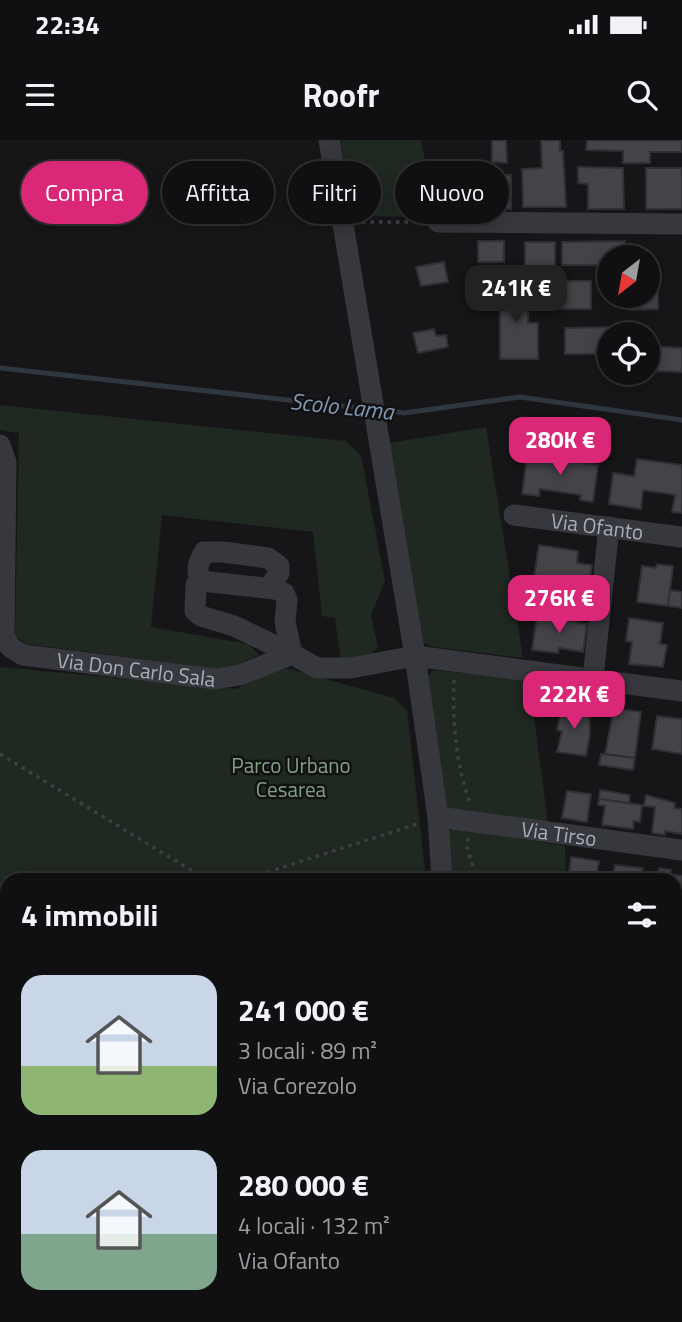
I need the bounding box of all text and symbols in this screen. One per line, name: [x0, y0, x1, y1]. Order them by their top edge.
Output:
text: 22:34: [35, 5, 100, 44]
text: Roofr: [303, 71, 379, 119]
icon: menu: [21, 76, 59, 114]
icon: search: [623, 76, 661, 114]
chip: Compra: [21, 161, 148, 224]
chip: Affitta: [162, 161, 274, 224]
chip: Filtri: [288, 161, 381, 224]
chip: Nuovo: [395, 161, 509, 224]
north arrow: [597, 245, 660, 308]
map controls: [597, 245, 660, 385]
pin: 241K €: [459, 265, 573, 325]
text: 241K €: [481, 270, 551, 305]
button: locate: [597, 322, 660, 385]
water label: Scolo Lama: [288, 383, 397, 429]
pin: 280K €: [503, 418, 617, 477]
text: 280K €: [525, 422, 595, 457]
street label: Via Ofanto: [549, 504, 645, 548]
pin: 276K €: [502, 575, 616, 635]
text: 276K €: [524, 580, 594, 615]
street label: Via Don Carlo Sala: [55, 643, 218, 695]
pin: 222K €: [517, 672, 631, 731]
text: 222K €: [539, 676, 609, 711]
park label: Parco Urbano Cesarea: [231, 749, 351, 805]
street label: Via Tirso: [519, 812, 599, 854]
text: 4 immobili: [21, 892, 158, 938]
icon: filters: [623, 896, 661, 934]
text: 241 000 €: [238, 987, 369, 1033]
icon: home: [77, 1003, 161, 1087]
text: 3 locali · 89 m²: [238, 1033, 377, 1068]
text: Via Corezolo: [238, 1068, 357, 1103]
text: 280 000 €: [238, 1162, 369, 1208]
icon: home: [77, 1178, 161, 1262]
text: 4 locali · 132 m²: [238, 1208, 390, 1243]
text: Via Ofanto: [238, 1243, 340, 1278]

